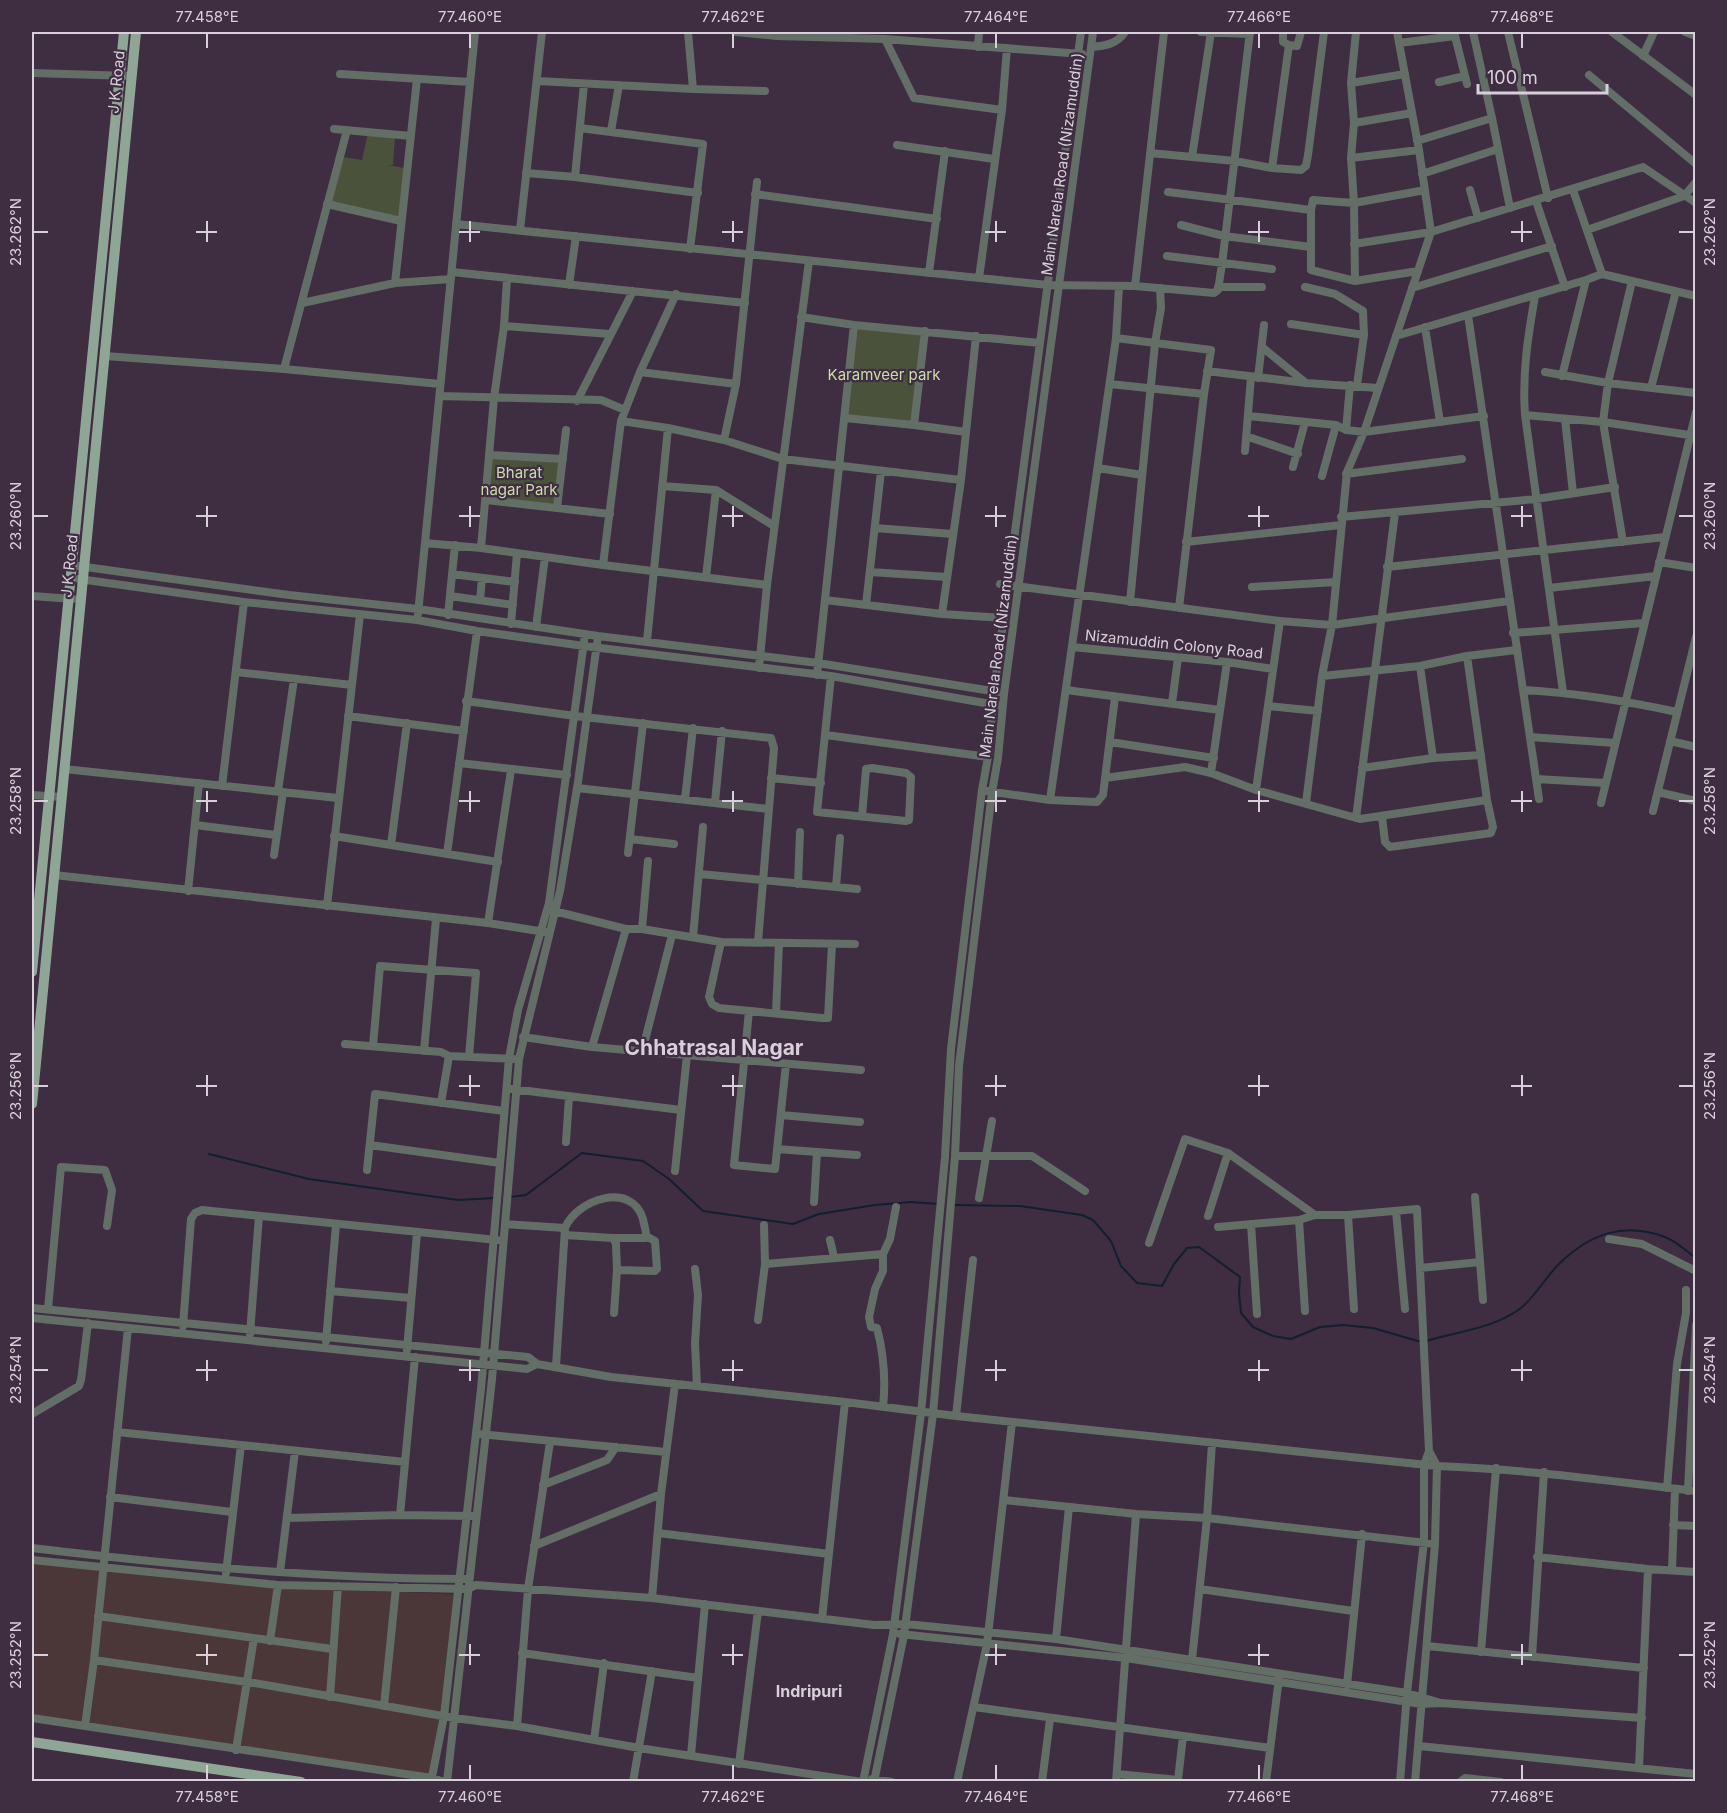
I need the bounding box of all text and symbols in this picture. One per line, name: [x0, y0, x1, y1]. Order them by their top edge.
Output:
text: 77.458°E: [175, 7, 239, 26]
text: 77.460°E: [438, 7, 502, 26]
text: 77.462°E: [701, 7, 765, 26]
text: 77.464°E: [964, 7, 1028, 26]
text: 77.466°E: [1227, 7, 1291, 26]
text: 77.468°E: [1490, 7, 1554, 26]
street label: J K Road: [103, 50, 129, 114]
street label: Main Narela Road (Nizamuddin): [1037, 51, 1087, 277]
scale bar: [1478, 57, 1607, 95]
text: 100 m: [1487, 67, 1538, 88]
text: 23.262°N: [6, 198, 25, 266]
text: 23.262°N: [1700, 198, 1719, 266]
park label: Karamveer park: [828, 365, 941, 384]
park label: Bharat nagar Park: [481, 463, 558, 499]
text: 23.260°N: [6, 482, 25, 550]
text: 23.260°N: [1700, 482, 1719, 550]
street label: Main Narela Road (Nizamuddin): [975, 533, 1021, 759]
street label: J K Road: [56, 534, 82, 598]
street label: Nizamuddin Colony Road: [1084, 625, 1264, 663]
text: 23.258°N: [6, 767, 25, 835]
text: 23.258°N: [1700, 767, 1719, 835]
district label: Chhatrasal Nagar: [625, 1035, 804, 1060]
text: 23.256°N: [6, 1052, 25, 1120]
text: 23.256°N: [1700, 1052, 1719, 1120]
text: 23.254°N: [6, 1336, 25, 1404]
text: 23.254°N: [1700, 1336, 1719, 1404]
text: 23.252°N: [6, 1621, 25, 1689]
text: 23.252°N: [1700, 1621, 1719, 1689]
district label: Indripuri: [776, 1681, 842, 1701]
text: 77.458°E: [175, 1787, 239, 1806]
text: 77.460°E: [438, 1787, 502, 1806]
text: 77.462°E: [701, 1787, 765, 1806]
text: 77.464°E: [964, 1787, 1028, 1806]
text: 77.466°E: [1227, 1787, 1291, 1806]
text: 77.468°E: [1490, 1787, 1554, 1806]

